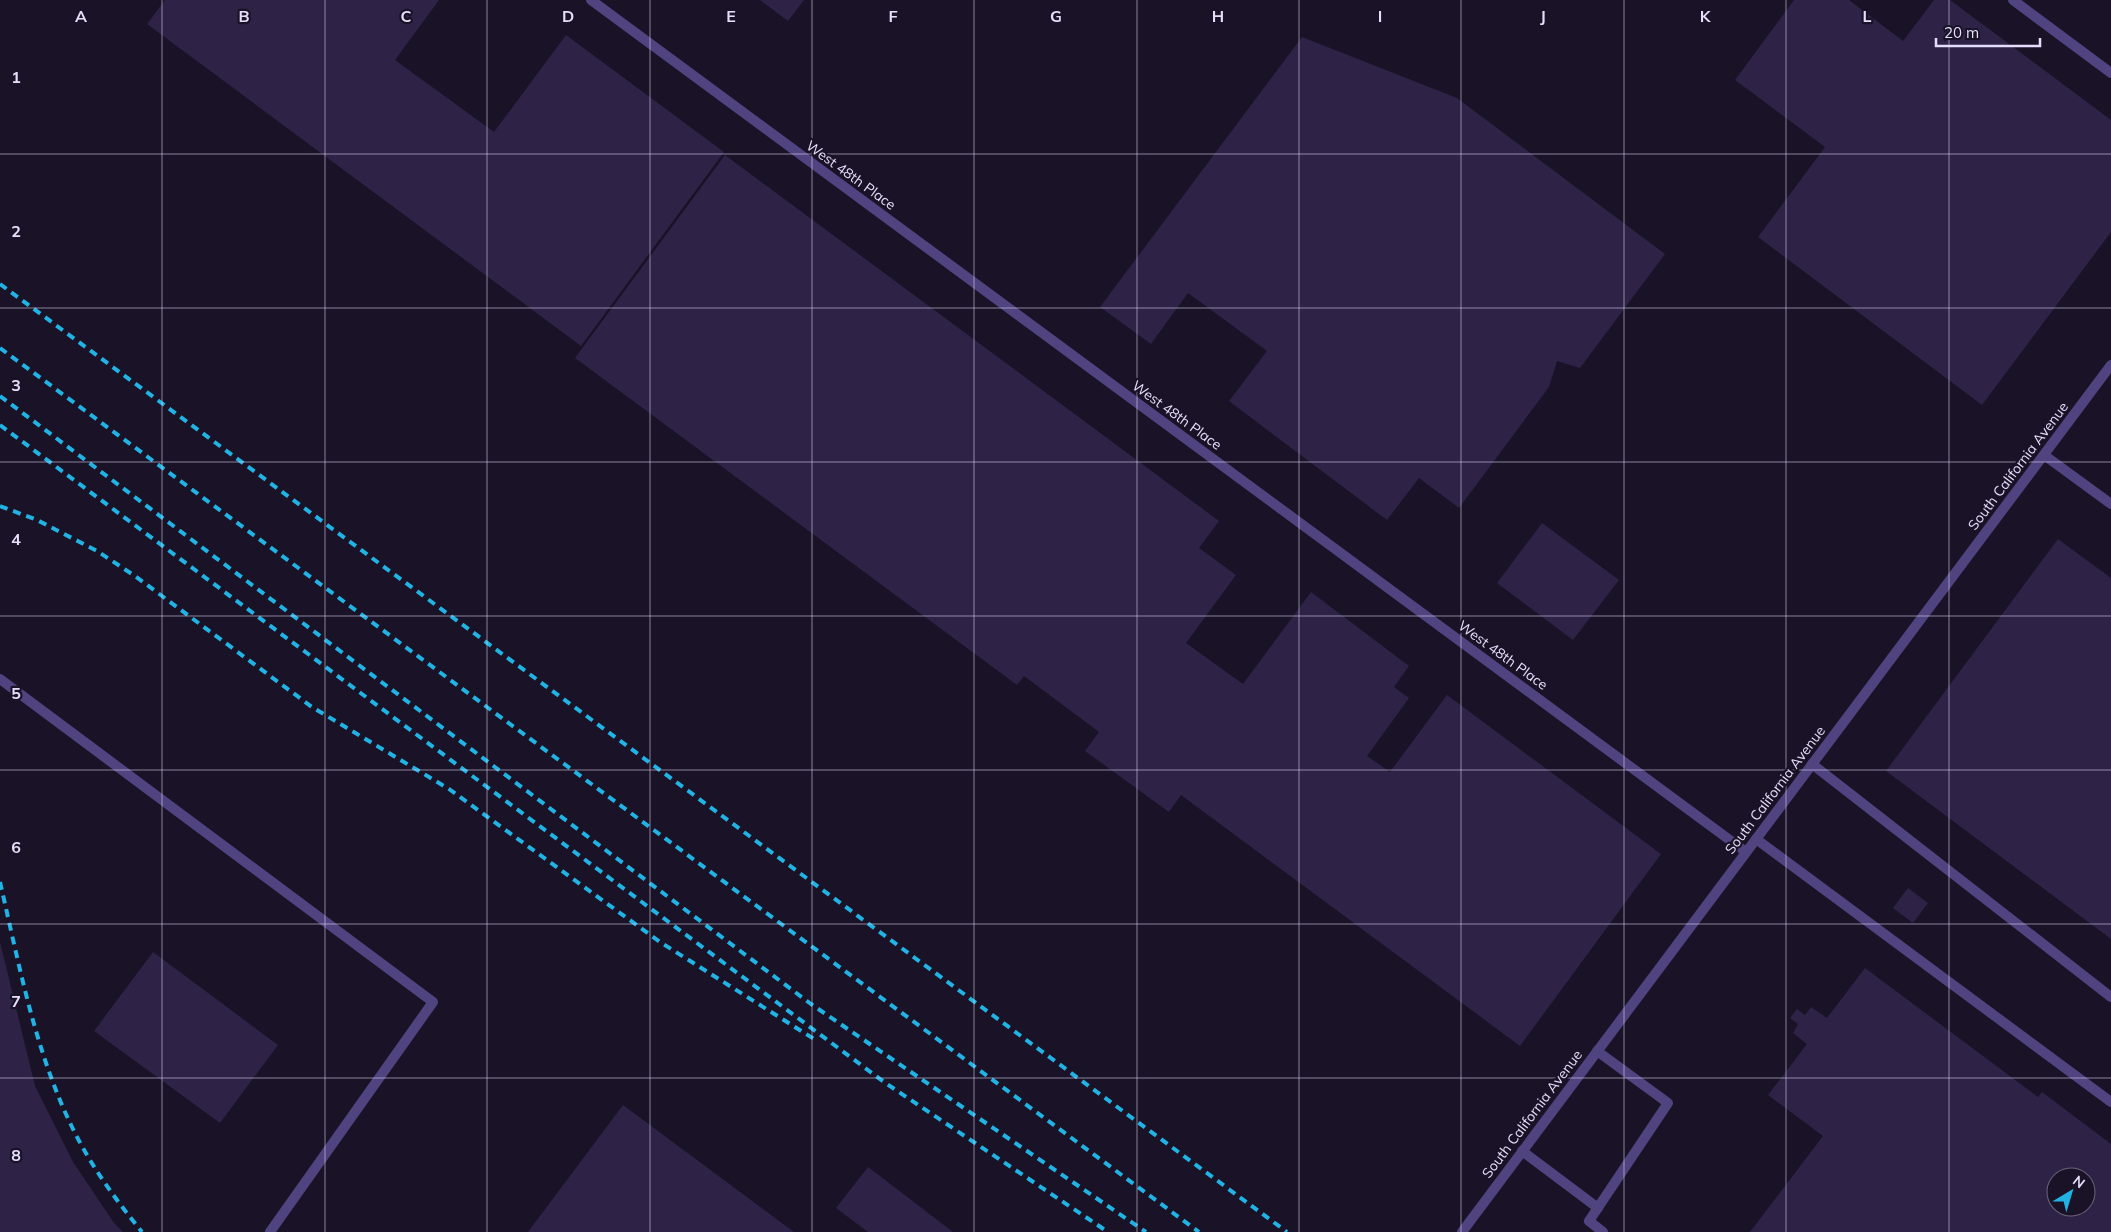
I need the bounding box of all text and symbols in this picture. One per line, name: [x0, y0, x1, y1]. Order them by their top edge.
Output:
text: A: [75, 6, 87, 26]
text: B: [238, 6, 250, 26]
text: C: [401, 6, 412, 26]
text: D: [562, 6, 574, 26]
text: E: [726, 6, 736, 26]
text: F: [888, 6, 898, 26]
text: G: [1050, 6, 1062, 26]
text: H: [1212, 6, 1224, 26]
text: I: [1378, 6, 1382, 26]
text: J: [1540, 6, 1546, 26]
text: K: [1700, 6, 1712, 26]
text: L: [1863, 6, 1872, 26]
scale bar: [1936, 15, 2040, 47]
text: 20 m: [1944, 23, 1979, 42]
text: 1: [11, 67, 21, 87]
street label: West 48th Place: [803, 136, 899, 214]
text: 2: [11, 221, 21, 241]
text: 3: [11, 375, 21, 395]
street label: West 48th Place: [1129, 376, 1225, 454]
street label: South California Avenue: [1964, 398, 2072, 534]
text: 4: [11, 529, 21, 549]
street label: West 48th Place: [1455, 616, 1551, 694]
text: 5: [11, 683, 21, 703]
street label: South California Avenue: [1721, 722, 1829, 858]
text: 6: [11, 837, 21, 857]
text: 7: [11, 991, 21, 1011]
street label: South California Avenue: [1478, 1046, 1586, 1182]
text: 8: [11, 1145, 21, 1165]
north arrow: [2046, 1167, 2096, 1217]
text: N: [2069, 1171, 2089, 1192]

